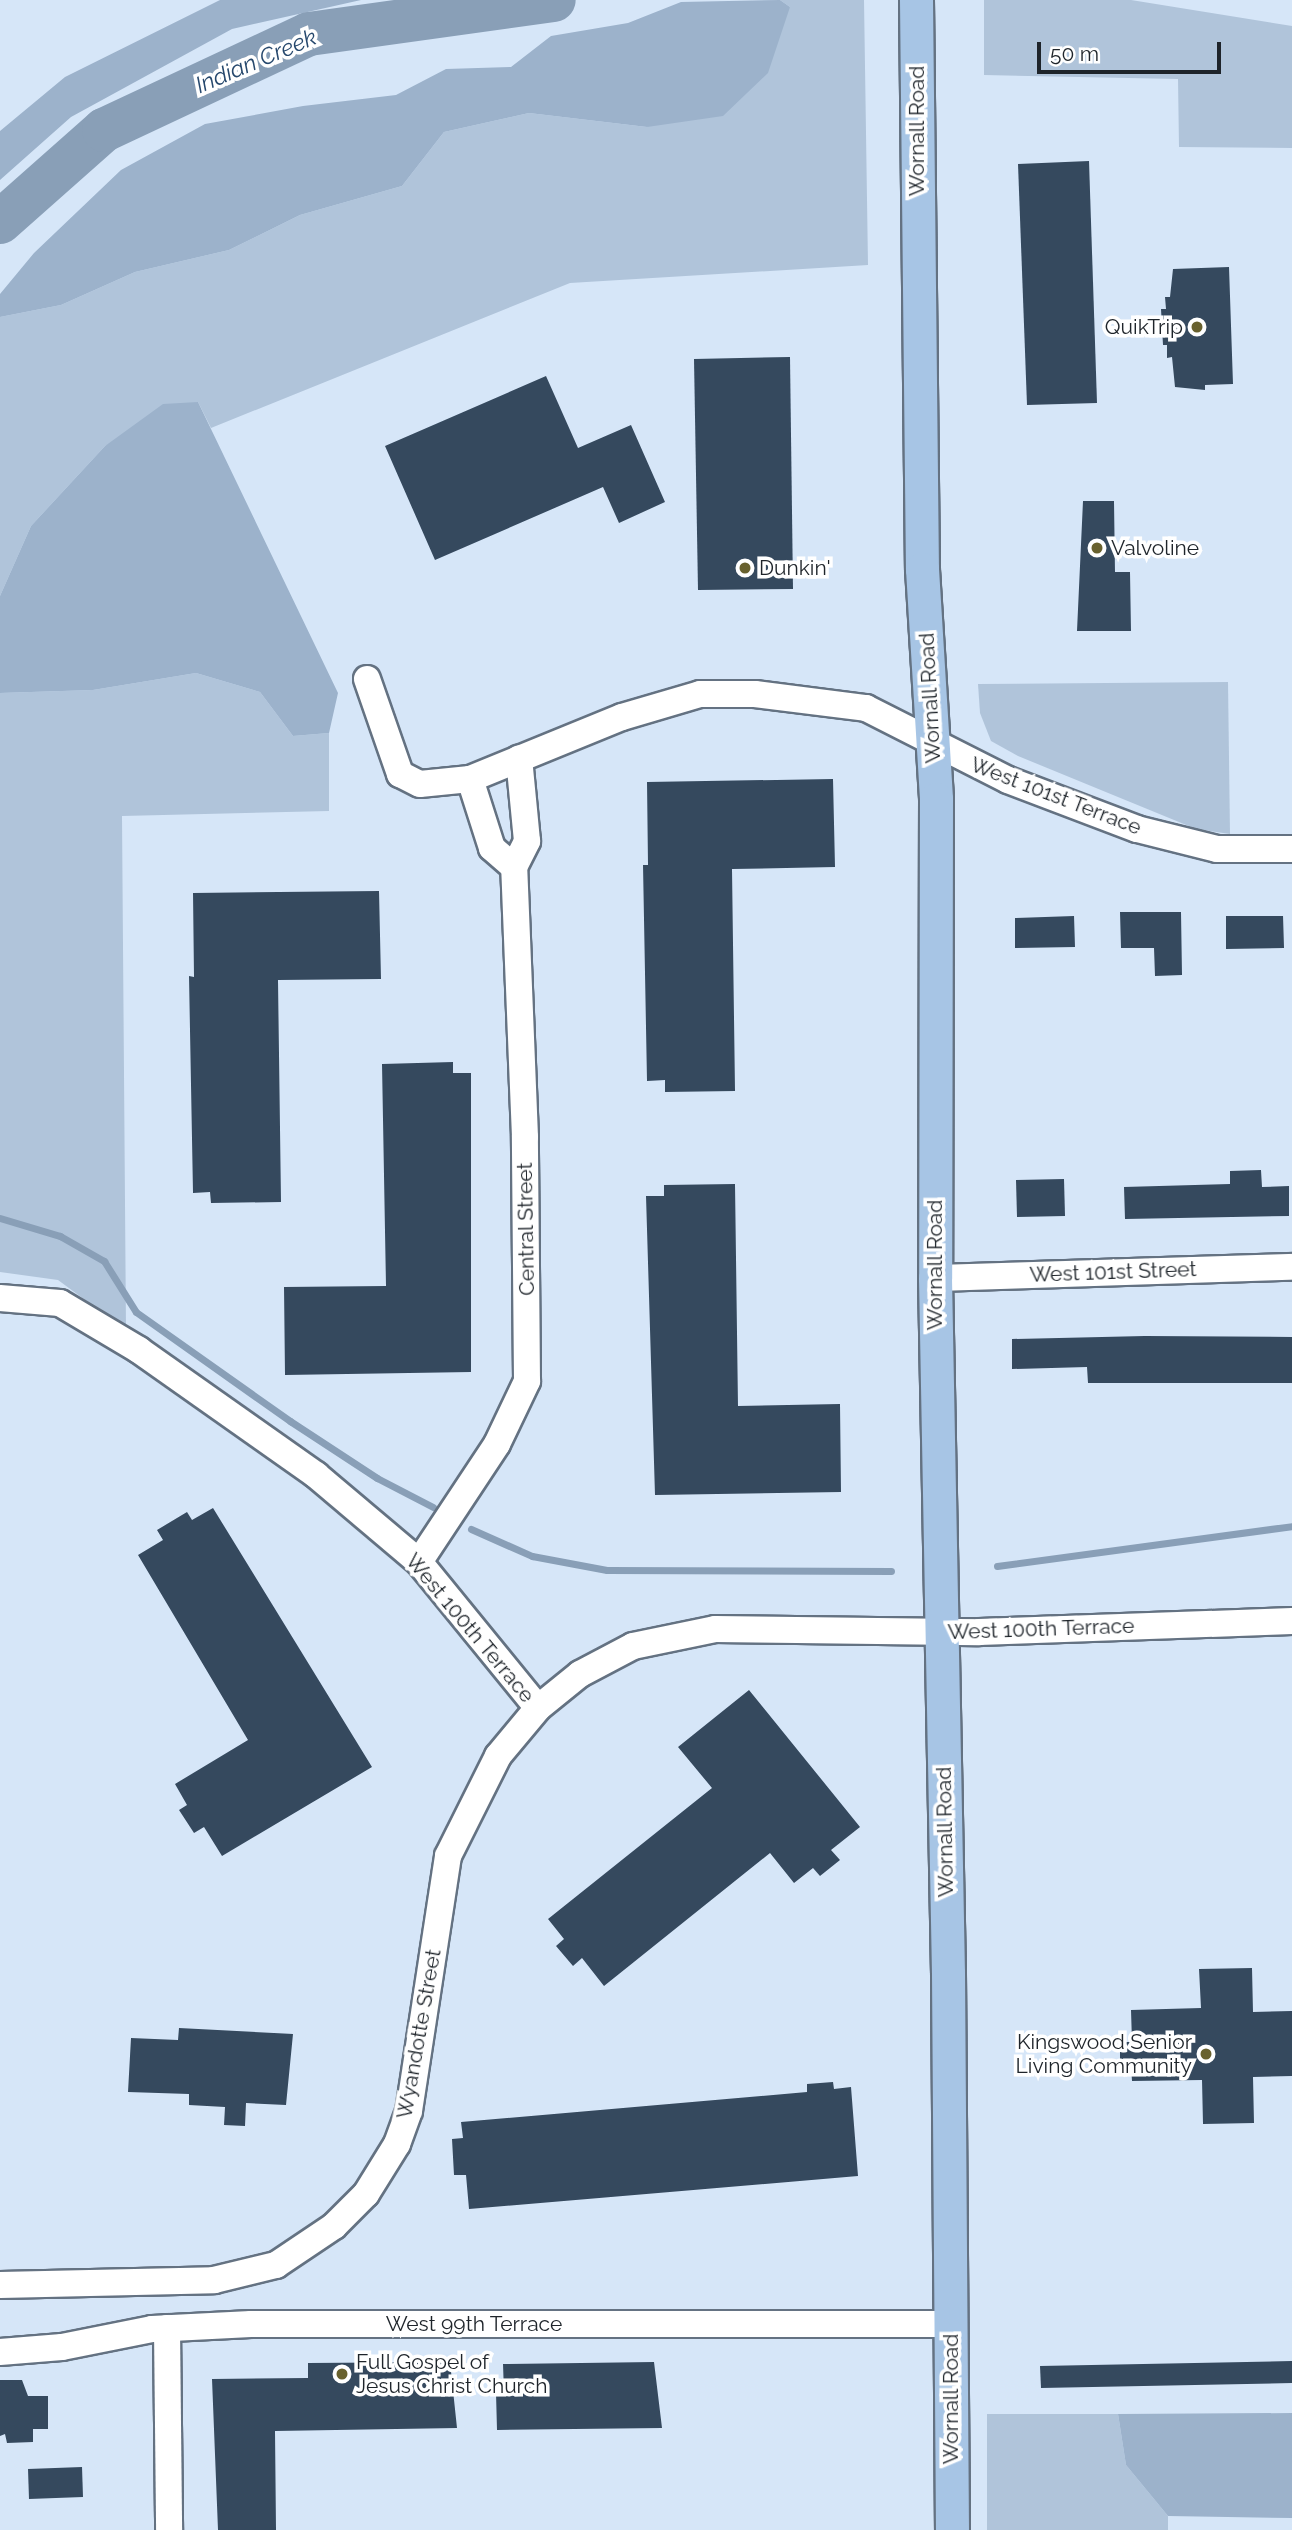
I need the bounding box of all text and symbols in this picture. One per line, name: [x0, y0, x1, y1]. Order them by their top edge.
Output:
water label: Indian Creek: [191, 23, 321, 99]
scale bar: [1040, 28, 1224, 72]
text: 50 m: [1050, 41, 1099, 66]
street label: Wornall Road: [904, 65, 930, 197]
place label: QuikTrip: [1105, 314, 1183, 340]
marker: QuikTrip: [1189, 319, 1205, 335]
place label: Valvoline: [1111, 535, 1199, 561]
marker: Valvoline: [1089, 540, 1105, 556]
place label: Dunkin': [759, 555, 831, 581]
marker: Dunkin': [737, 560, 753, 576]
street label: Wornall Road: [914, 632, 946, 764]
street label: West 101st Terrace: [967, 752, 1145, 840]
street label: Central Street: [512, 1162, 540, 1296]
street label: Wornall Road: [922, 1199, 948, 1331]
street label: West 101st Street: [1029, 1256, 1197, 1288]
street label: West 100th Terrace: [400, 1548, 540, 1708]
street label: West 100th Terrace: [947, 1613, 1135, 1645]
street label: Wornall Road: [931, 1766, 959, 1898]
street label: Wyandotte Street: [392, 1947, 446, 2121]
place label: Kingswood Senior Living Community: [1016, 2029, 1192, 2079]
marker: Kingswood Senior Living Community: [1198, 2046, 1214, 2062]
street label: West 99th Terrace: [385, 2311, 563, 2337]
street label: Wornall Road: [938, 2333, 964, 2465]
place label: Full Gospel of Jesus Christ Church: [356, 2349, 547, 2399]
marker: Full Gospel of Jesus Christ Church: [334, 2366, 350, 2382]

